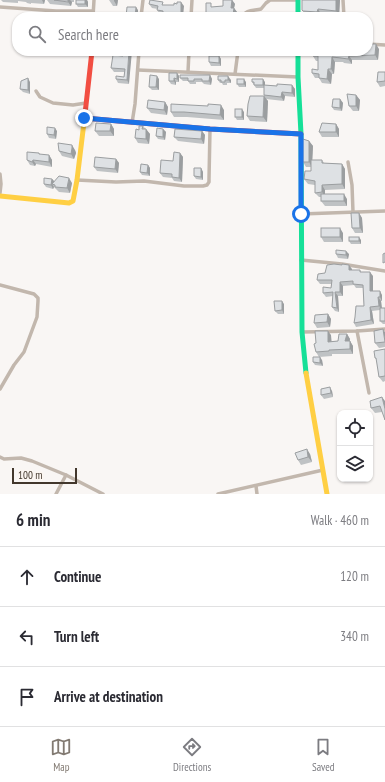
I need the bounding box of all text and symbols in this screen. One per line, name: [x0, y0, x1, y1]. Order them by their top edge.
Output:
search box: [12, 12, 373, 56]
icon: search: [26, 23, 48, 45]
text: Search here: [58, 25, 119, 44]
route end: [75, 109, 93, 127]
route start: [292, 205, 310, 223]
map controls: [337, 410, 373, 482]
button: locate: [337, 410, 373, 446]
button: layers: [337, 446, 373, 482]
scale bar: [12, 466, 77, 485]
text: 100 m: [18, 468, 42, 482]
text: 6 min: [16, 509, 50, 531]
text: Walk · 460 m: [311, 512, 369, 529]
icon: ahead: [16, 566, 38, 588]
text: Continue: [54, 567, 101, 586]
text: 120 m: [340, 568, 369, 585]
icon: left: [16, 626, 38, 648]
text: Turn left: [54, 627, 99, 646]
text: 340 m: [340, 628, 369, 645]
icon: arrive: [16, 686, 38, 708]
text: Arrive at destination: [54, 687, 163, 706]
tab: Map: [50, 736, 72, 774]
tab: Directions: [173, 736, 211, 774]
tab: Saved: [312, 736, 335, 774]

